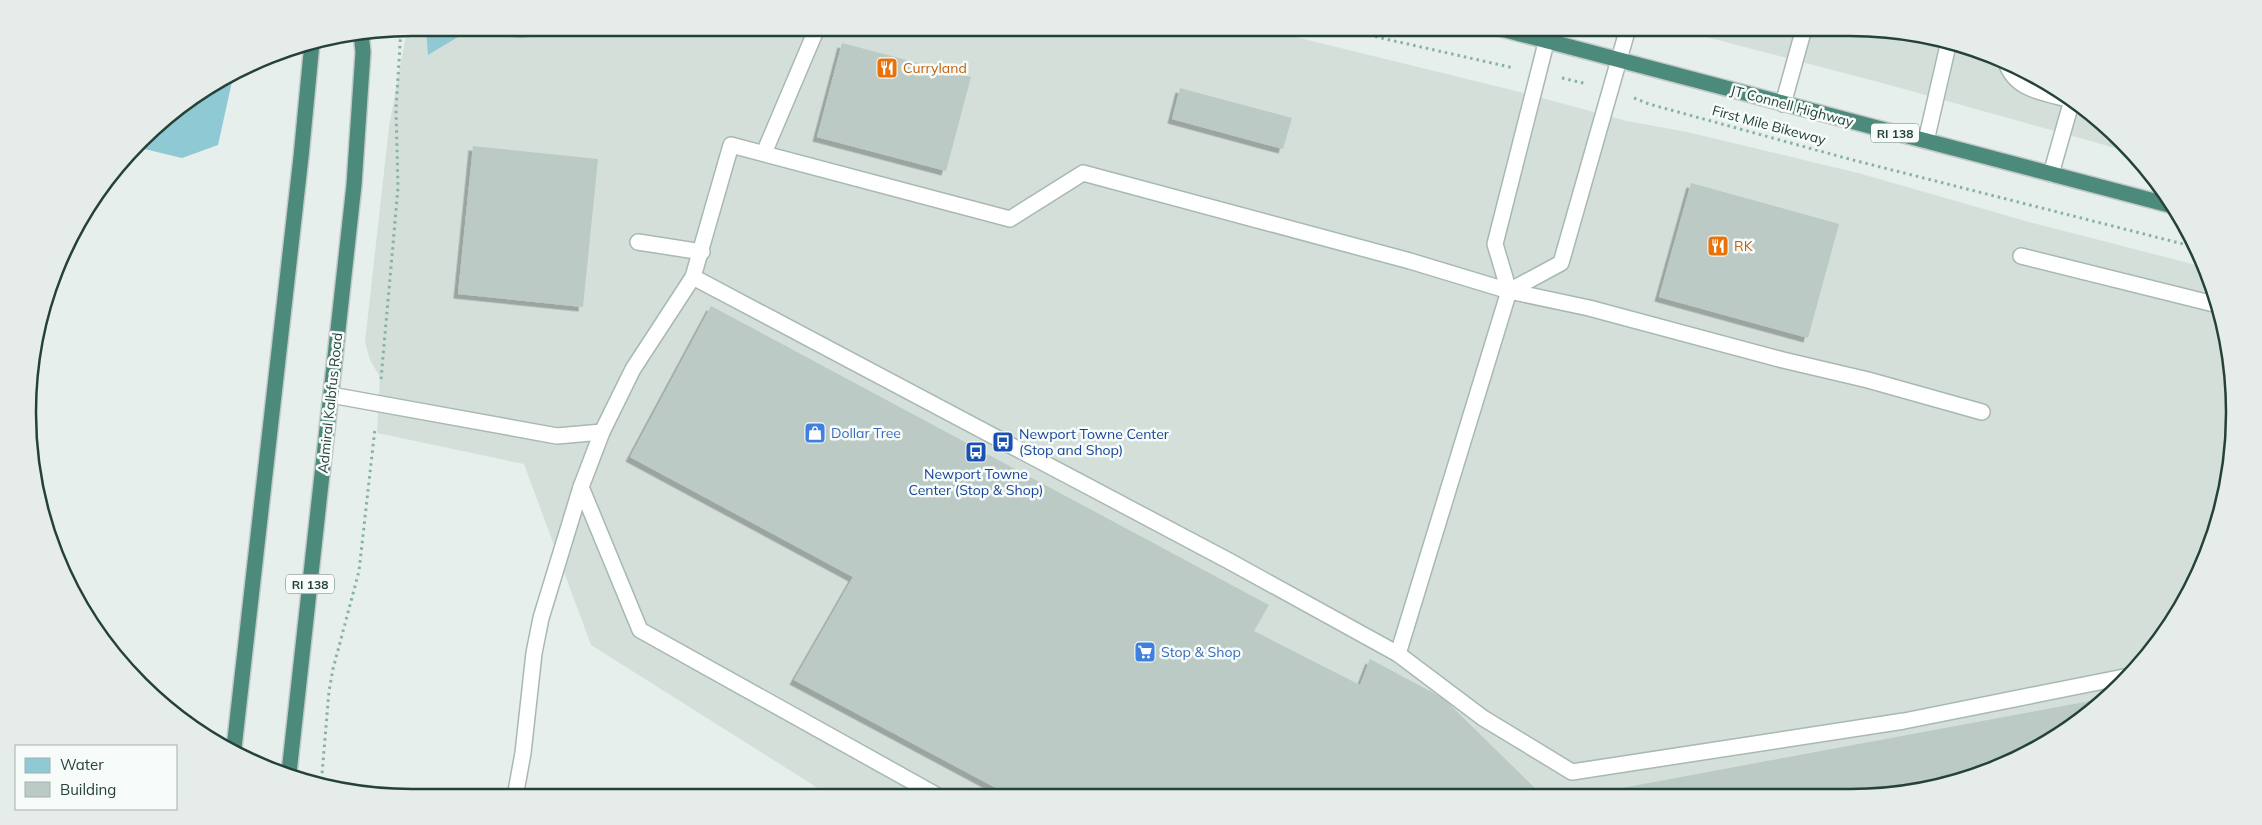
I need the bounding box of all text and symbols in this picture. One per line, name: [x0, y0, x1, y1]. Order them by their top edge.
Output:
restaurant icon: Curryland: [875, 56, 899, 80]
place label: Curryland: [903, 59, 967, 77]
street label: JT Connell Highway: [1729, 81, 1856, 131]
street label: First Mile Bikeway: [1710, 101, 1828, 149]
road number: RI 138: [1871, 124, 1919, 142]
restaurant icon: RK: [1706, 234, 1730, 258]
place label: RK: [1734, 237, 1754, 255]
street label: Admiral Kalbfus Road: [314, 332, 346, 474]
shop icon: Dollar Tree: [803, 421, 827, 445]
place label: Dollar Tree: [831, 424, 901, 442]
place label: Newport Towne Center (Stop and Shop): [1019, 425, 1170, 459]
bus stop icon: Newport Towne Center (Stop and Shop): [991, 430, 1015, 454]
bus stop icon: Newport Towne Center (Stop & Shop): [964, 440, 988, 464]
place label: Newport Towne Center (Stop & Shop): [909, 465, 1043, 499]
road number: RI 138: [286, 574, 334, 594]
supermarket icon: Stop & Shop: [1133, 640, 1157, 664]
place label: Stop & Shop: [1161, 643, 1241, 661]
legend: [15, 745, 178, 810]
text: Water: [60, 755, 104, 774]
text: Building: [60, 780, 116, 799]

